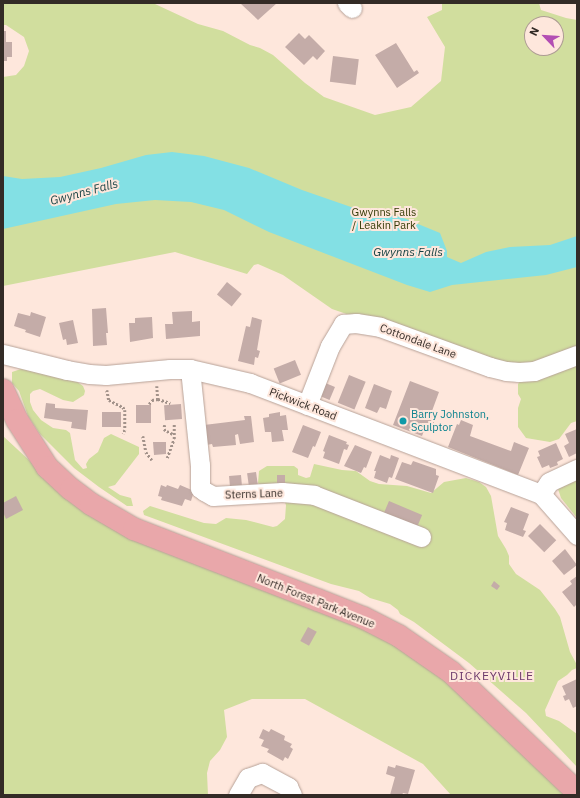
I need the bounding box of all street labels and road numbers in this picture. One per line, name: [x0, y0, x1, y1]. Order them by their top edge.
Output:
street label: Cottondale Lane: [378, 321, 458, 361]
street label: Pickwick Road: [267, 385, 339, 423]
street label: Sterns Lane: [225, 486, 283, 502]
street label: North Forest Park Avenue: [255, 571, 377, 631]

